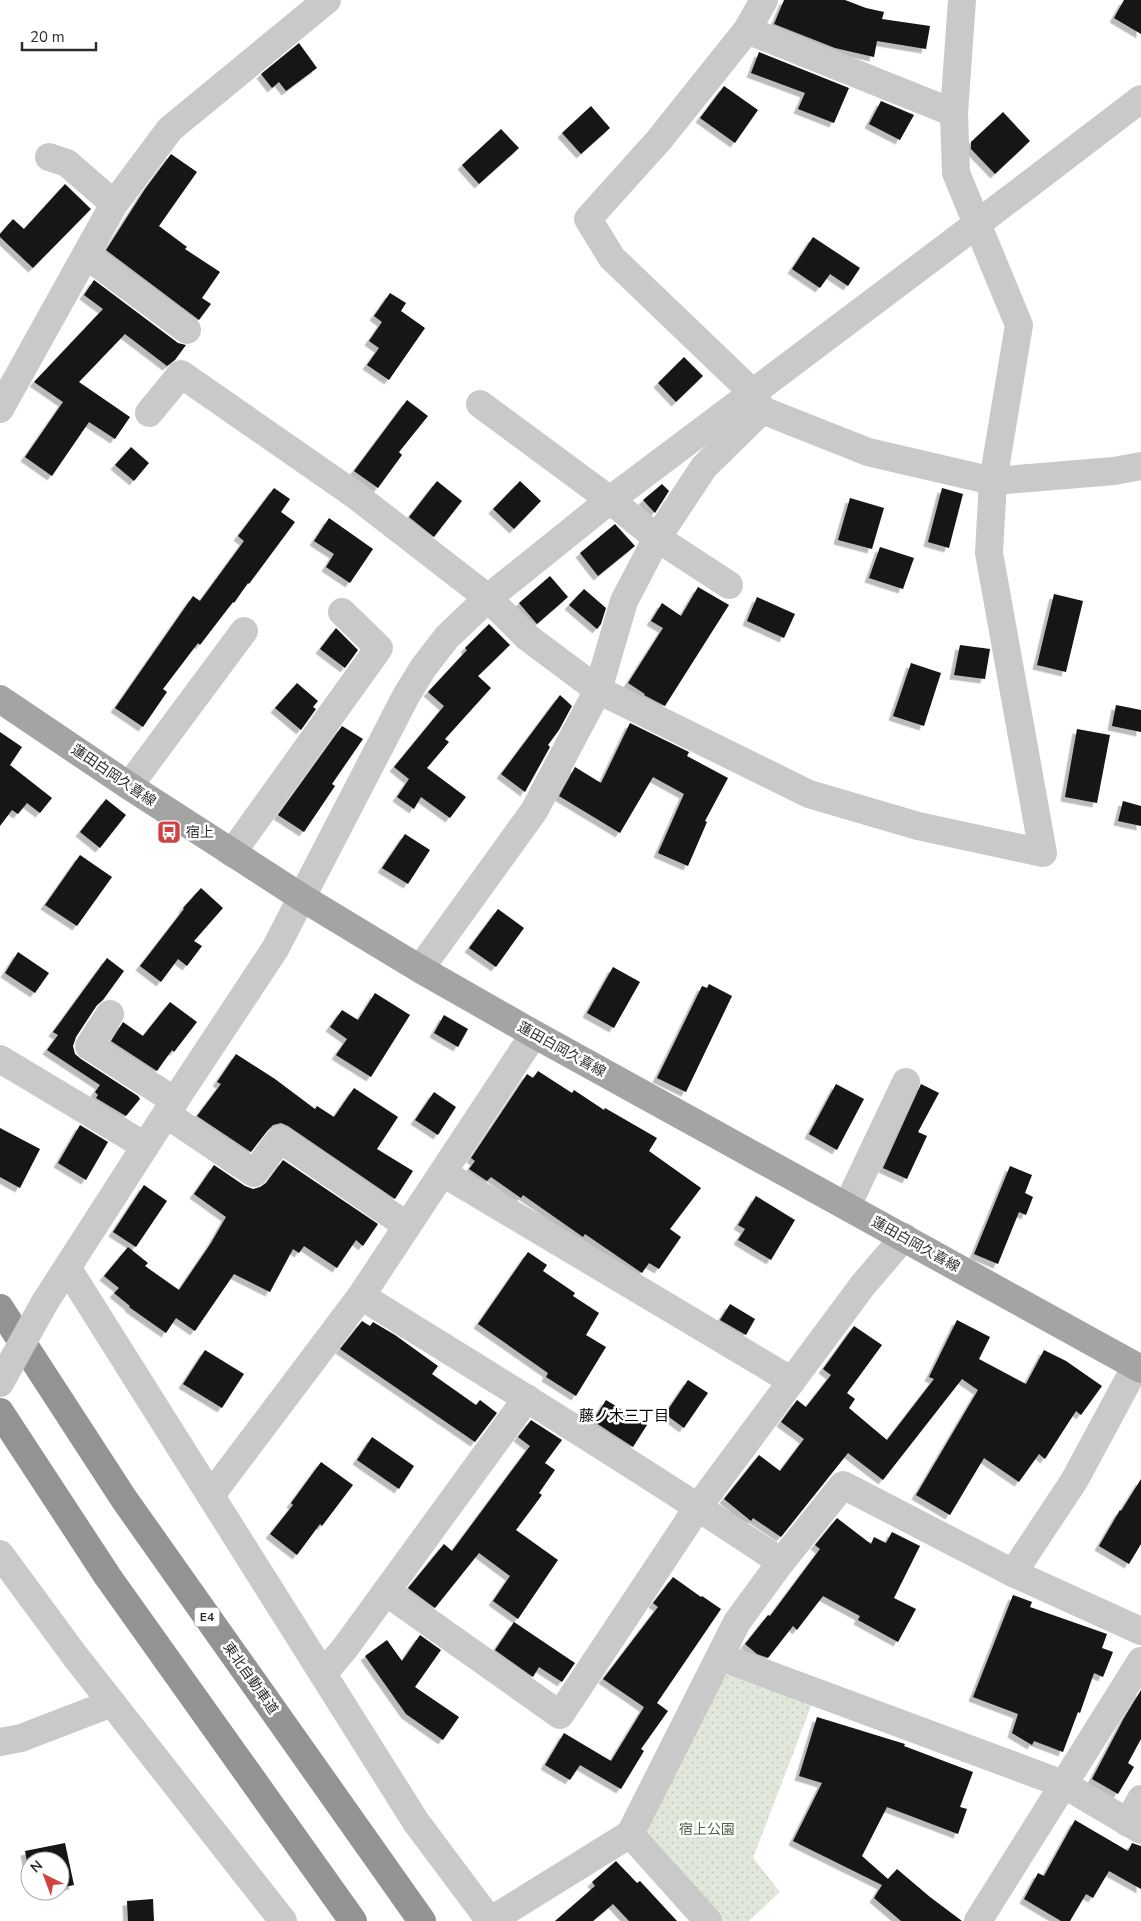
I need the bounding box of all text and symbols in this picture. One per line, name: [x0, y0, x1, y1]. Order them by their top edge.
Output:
scale bar: [22, 20, 96, 52]
text: 20 m: [30, 27, 65, 47]
street label: 蓮田白岡久喜線: [68, 740, 160, 811]
bus stop icon: 宿上: [156, 819, 182, 845]
place label: 宿上: [186, 823, 214, 842]
street label: 蓮田白岡久喜線: [514, 1017, 609, 1082]
street label: 蓮田白岡久喜線: [868, 1212, 963, 1277]
district label: 藤ノ木三丁目: [579, 1406, 669, 1426]
road number: E4: [194, 1608, 220, 1626]
street label: 東北自動車道: [219, 1638, 282, 1718]
park label: 宿上公園: [679, 1820, 735, 1839]
north arrow: [20, 1851, 70, 1901]
text: N: [26, 1856, 47, 1877]

